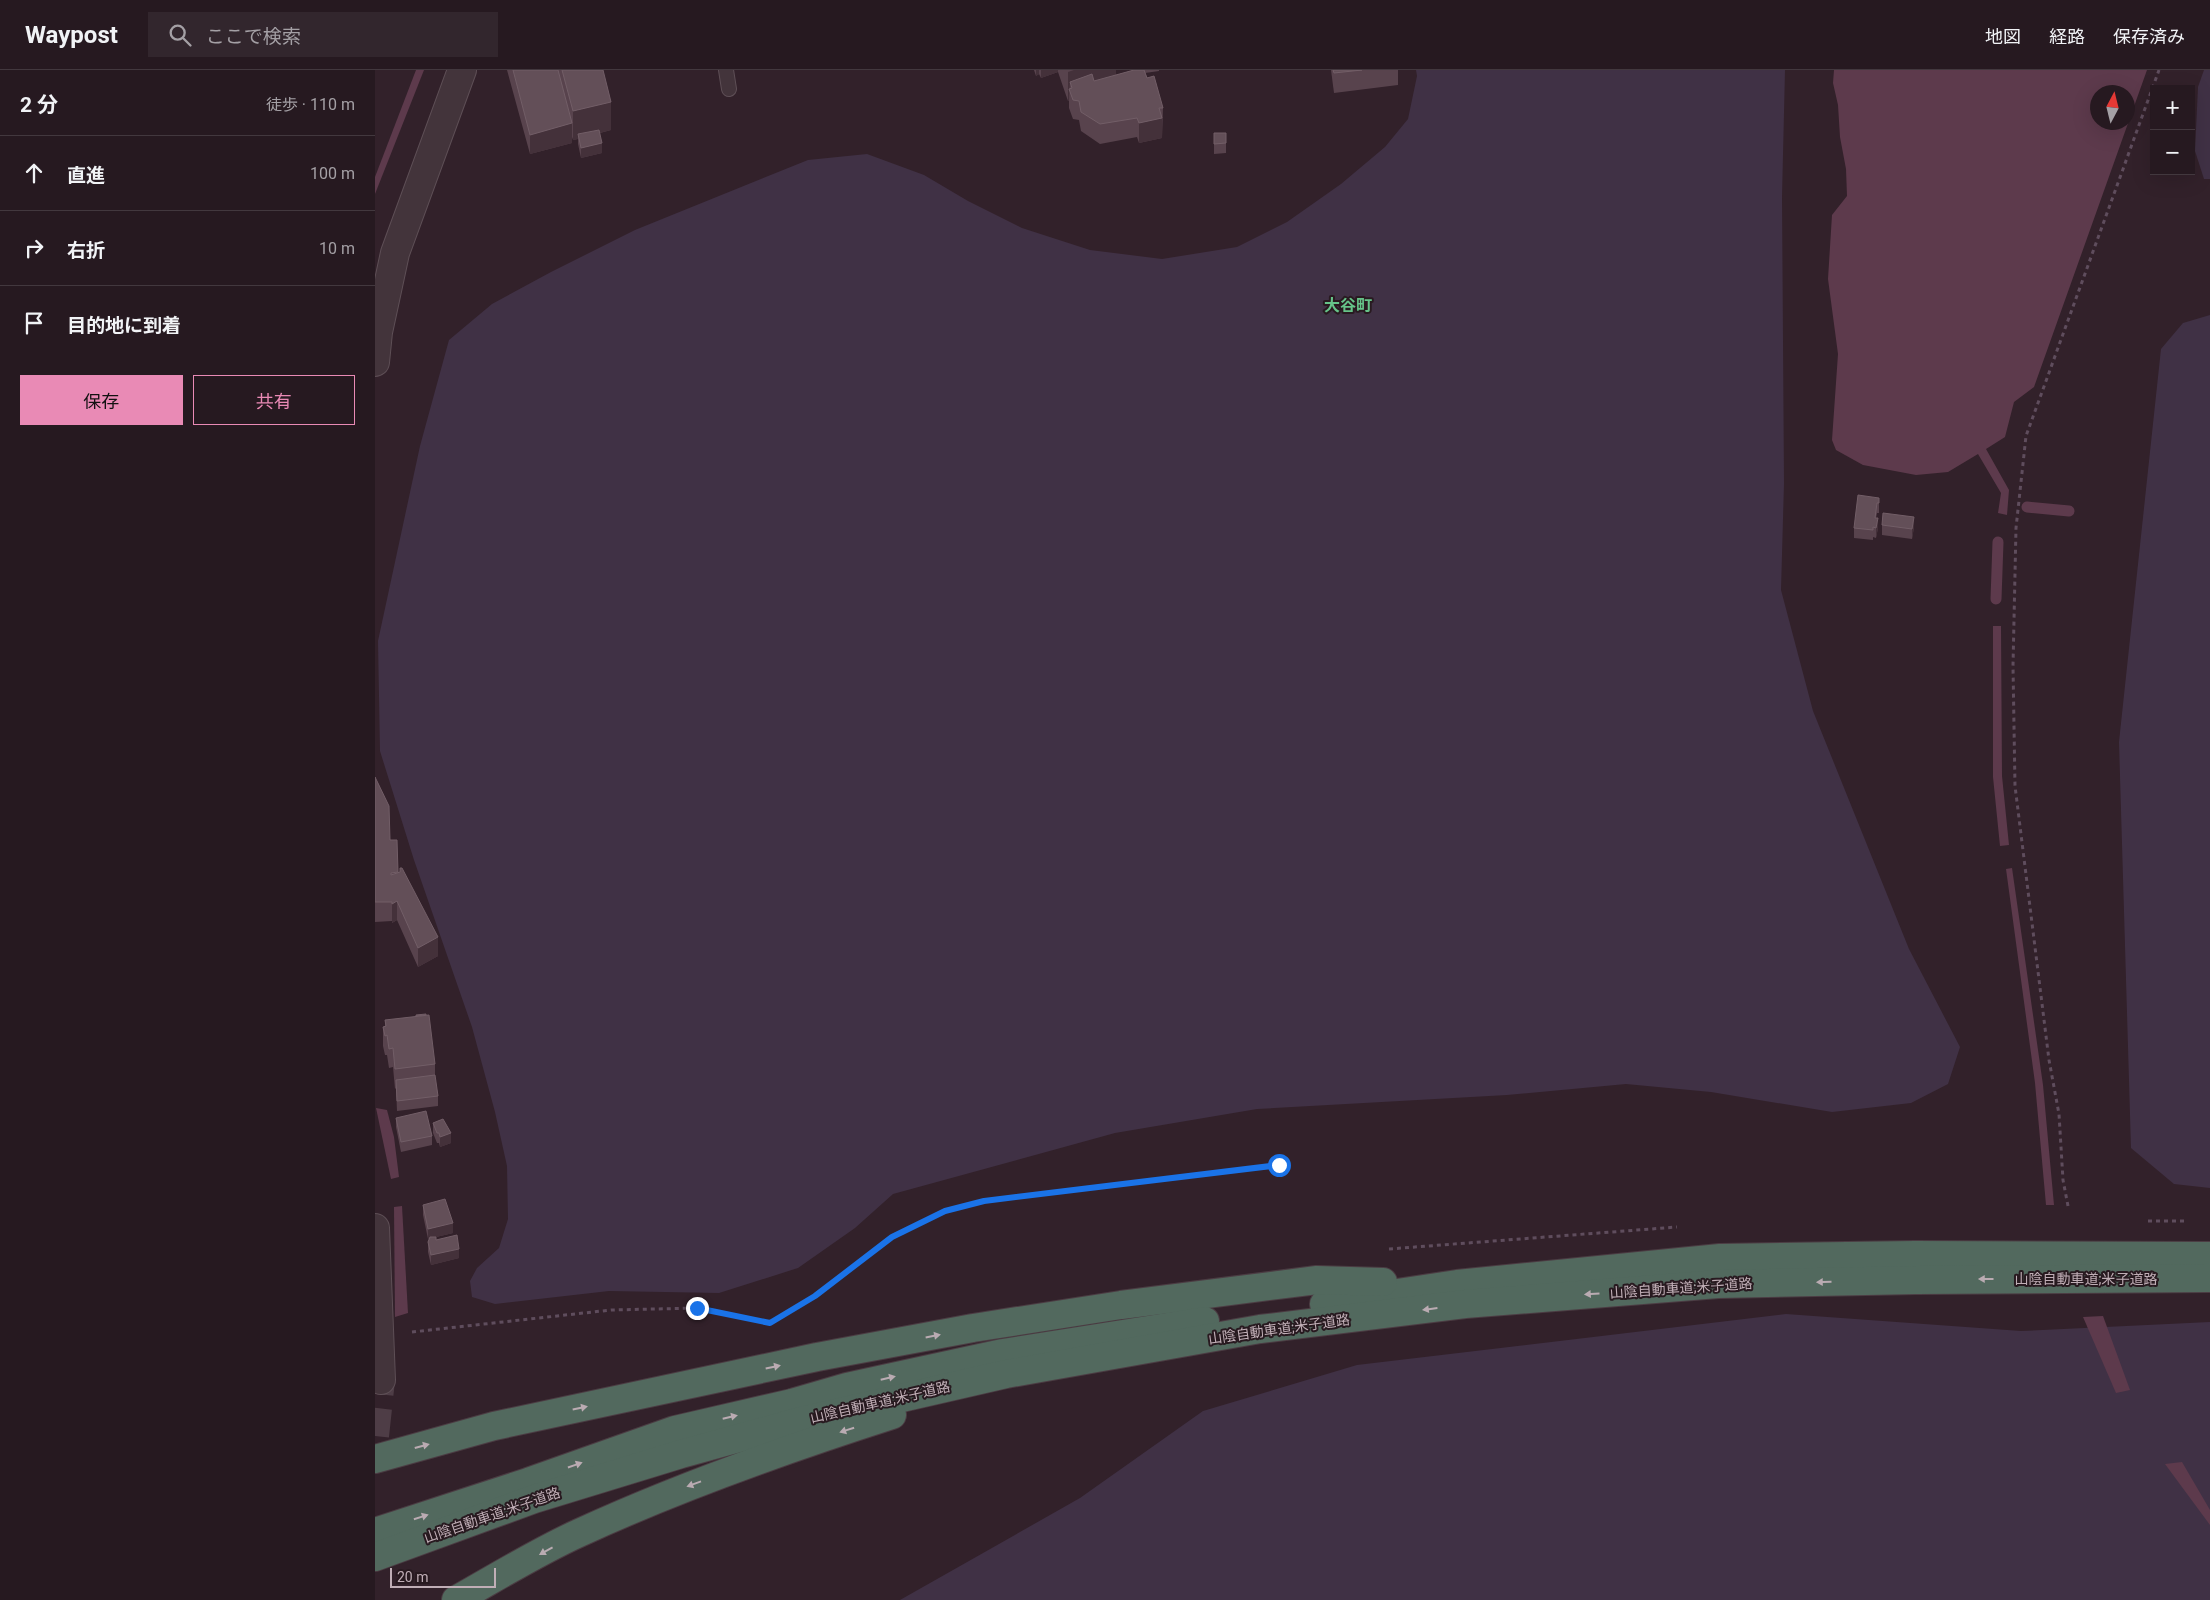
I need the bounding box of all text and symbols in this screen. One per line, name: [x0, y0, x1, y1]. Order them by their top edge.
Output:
search box: [148, 12, 498, 57]
text: Waypost: [25, 21, 118, 49]
icon: search: [166, 21, 194, 49]
text: ここで検索: [206, 25, 301, 48]
text: 地図: [1985, 26, 2021, 47]
text: 経路: [2049, 26, 2085, 47]
text: 保存済み: [2113, 26, 2185, 47]
north arrow: [2090, 85, 2135, 130]
map controls: [2150, 85, 2195, 175]
button: +: [2150, 85, 2195, 130]
text: 2 分: [20, 93, 58, 117]
text: 徒歩 · 110 m: [266, 95, 355, 114]
button: −: [2150, 130, 2195, 175]
icon: ahead: [20, 159, 48, 187]
text: 直進: [67, 164, 105, 187]
text: 100 m: [310, 164, 355, 183]
icon: right: [20, 234, 48, 262]
text: 右折: [67, 239, 105, 262]
text: 10 m: [319, 239, 355, 258]
district label: 大谷町: [1324, 296, 1372, 315]
icon: arrive: [20, 309, 48, 337]
text: 目的地に到着: [67, 314, 181, 337]
button: 保存: [20, 375, 183, 425]
button: 共有: [193, 375, 355, 425]
route start: [1268, 1154, 1291, 1177]
street label: 山陰自動車道;米子道路: [2015, 1271, 2157, 1287]
street label: 山陰自動車道;米子道路: [1609, 1275, 1753, 1301]
one-way arrow: [1978, 1275, 1994, 1283]
one-way arrow: [1816, 1278, 1832, 1286]
one-way arrow: [1583, 1290, 1599, 1298]
route end: [686, 1297, 709, 1320]
one-way arrow: [1422, 1305, 1438, 1313]
street label: 山陰自動車道;米子道路: [1207, 1311, 1351, 1347]
one-way arrow: [925, 1331, 941, 1339]
one-way arrow: [766, 1362, 782, 1370]
one-way arrow: [880, 1374, 896, 1382]
street label: 山陰自動車道;米子道路: [809, 1378, 951, 1426]
one-way arrow: [572, 1403, 588, 1411]
one-way arrow: [723, 1413, 738, 1421]
one-way arrow: [839, 1426, 854, 1434]
one-way arrow: [415, 1441, 430, 1449]
one-way arrow: [568, 1461, 583, 1469]
one-way arrow: [686, 1480, 701, 1488]
street label: 山陰自動車道;米子道路: [422, 1484, 562, 1546]
one-way arrow: [414, 1512, 429, 1520]
one-way arrow: [539, 1547, 553, 1555]
scale bar: [390, 1565, 496, 1588]
text: 20 m: [397, 1569, 429, 1585]

